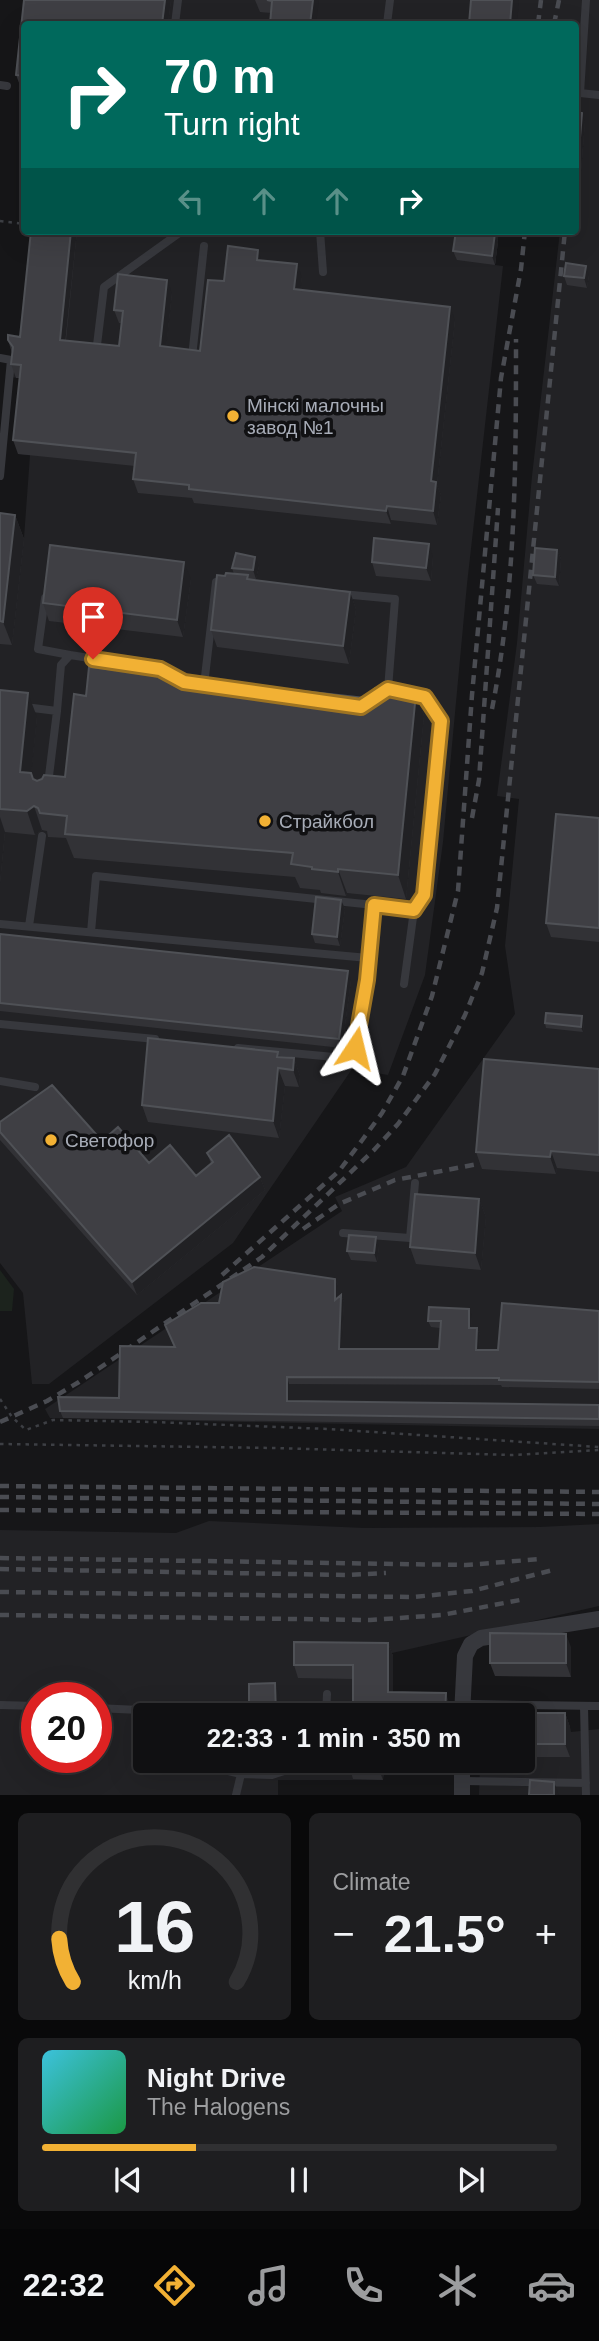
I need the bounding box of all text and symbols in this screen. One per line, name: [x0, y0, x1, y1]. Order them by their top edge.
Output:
icon: right: [49, 49, 140, 140]
text: 70 m: [164, 49, 276, 103]
text: Turn right: [164, 106, 300, 142]
icon: left: [172, 182, 210, 220]
icon: ahead: [245, 182, 283, 220]
icon: ahead: [318, 182, 356, 220]
icon: right: [391, 182, 429, 220]
place label: Мінскі малочны завод №1: [247, 395, 384, 438]
marker: Мінскі малочны завод №1: [225, 408, 241, 424]
pin: [63, 587, 123, 659]
icon: arrive: [74, 598, 112, 636]
place label: Страйкбол: [279, 811, 374, 832]
marker: Страйкбол: [257, 813, 273, 829]
position arrow: [318, 1011, 392, 1085]
place label: Светофор: [65, 1130, 154, 1151]
marker: Светофор: [43, 1132, 59, 1148]
speed limit sign: 20: [21, 1682, 112, 1773]
text: 22:33 · 1 min · 350 m: [207, 1723, 461, 1753]
text: Climate: [333, 1869, 410, 1895]
text: 16: [114, 1887, 195, 1968]
text: 21.5°: [384, 1905, 506, 1963]
text: −: [333, 1913, 355, 1955]
text: +: [535, 1913, 557, 1955]
text: km/h: [127, 1966, 181, 1994]
text: Night Drive: [147, 2063, 286, 2093]
text: The Halogens: [147, 2094, 290, 2120]
icon: previous: [109, 2161, 147, 2199]
icon: pause: [280, 2161, 318, 2199]
icon: next: [452, 2161, 490, 2199]
icon: directions: [150, 2261, 199, 2310]
icon: music: [244, 2261, 293, 2310]
icon: phone: [339, 2261, 388, 2310]
icon: climate: [433, 2261, 482, 2310]
icon: car: [527, 2261, 576, 2310]
text: 22:32: [23, 2267, 105, 2303]

